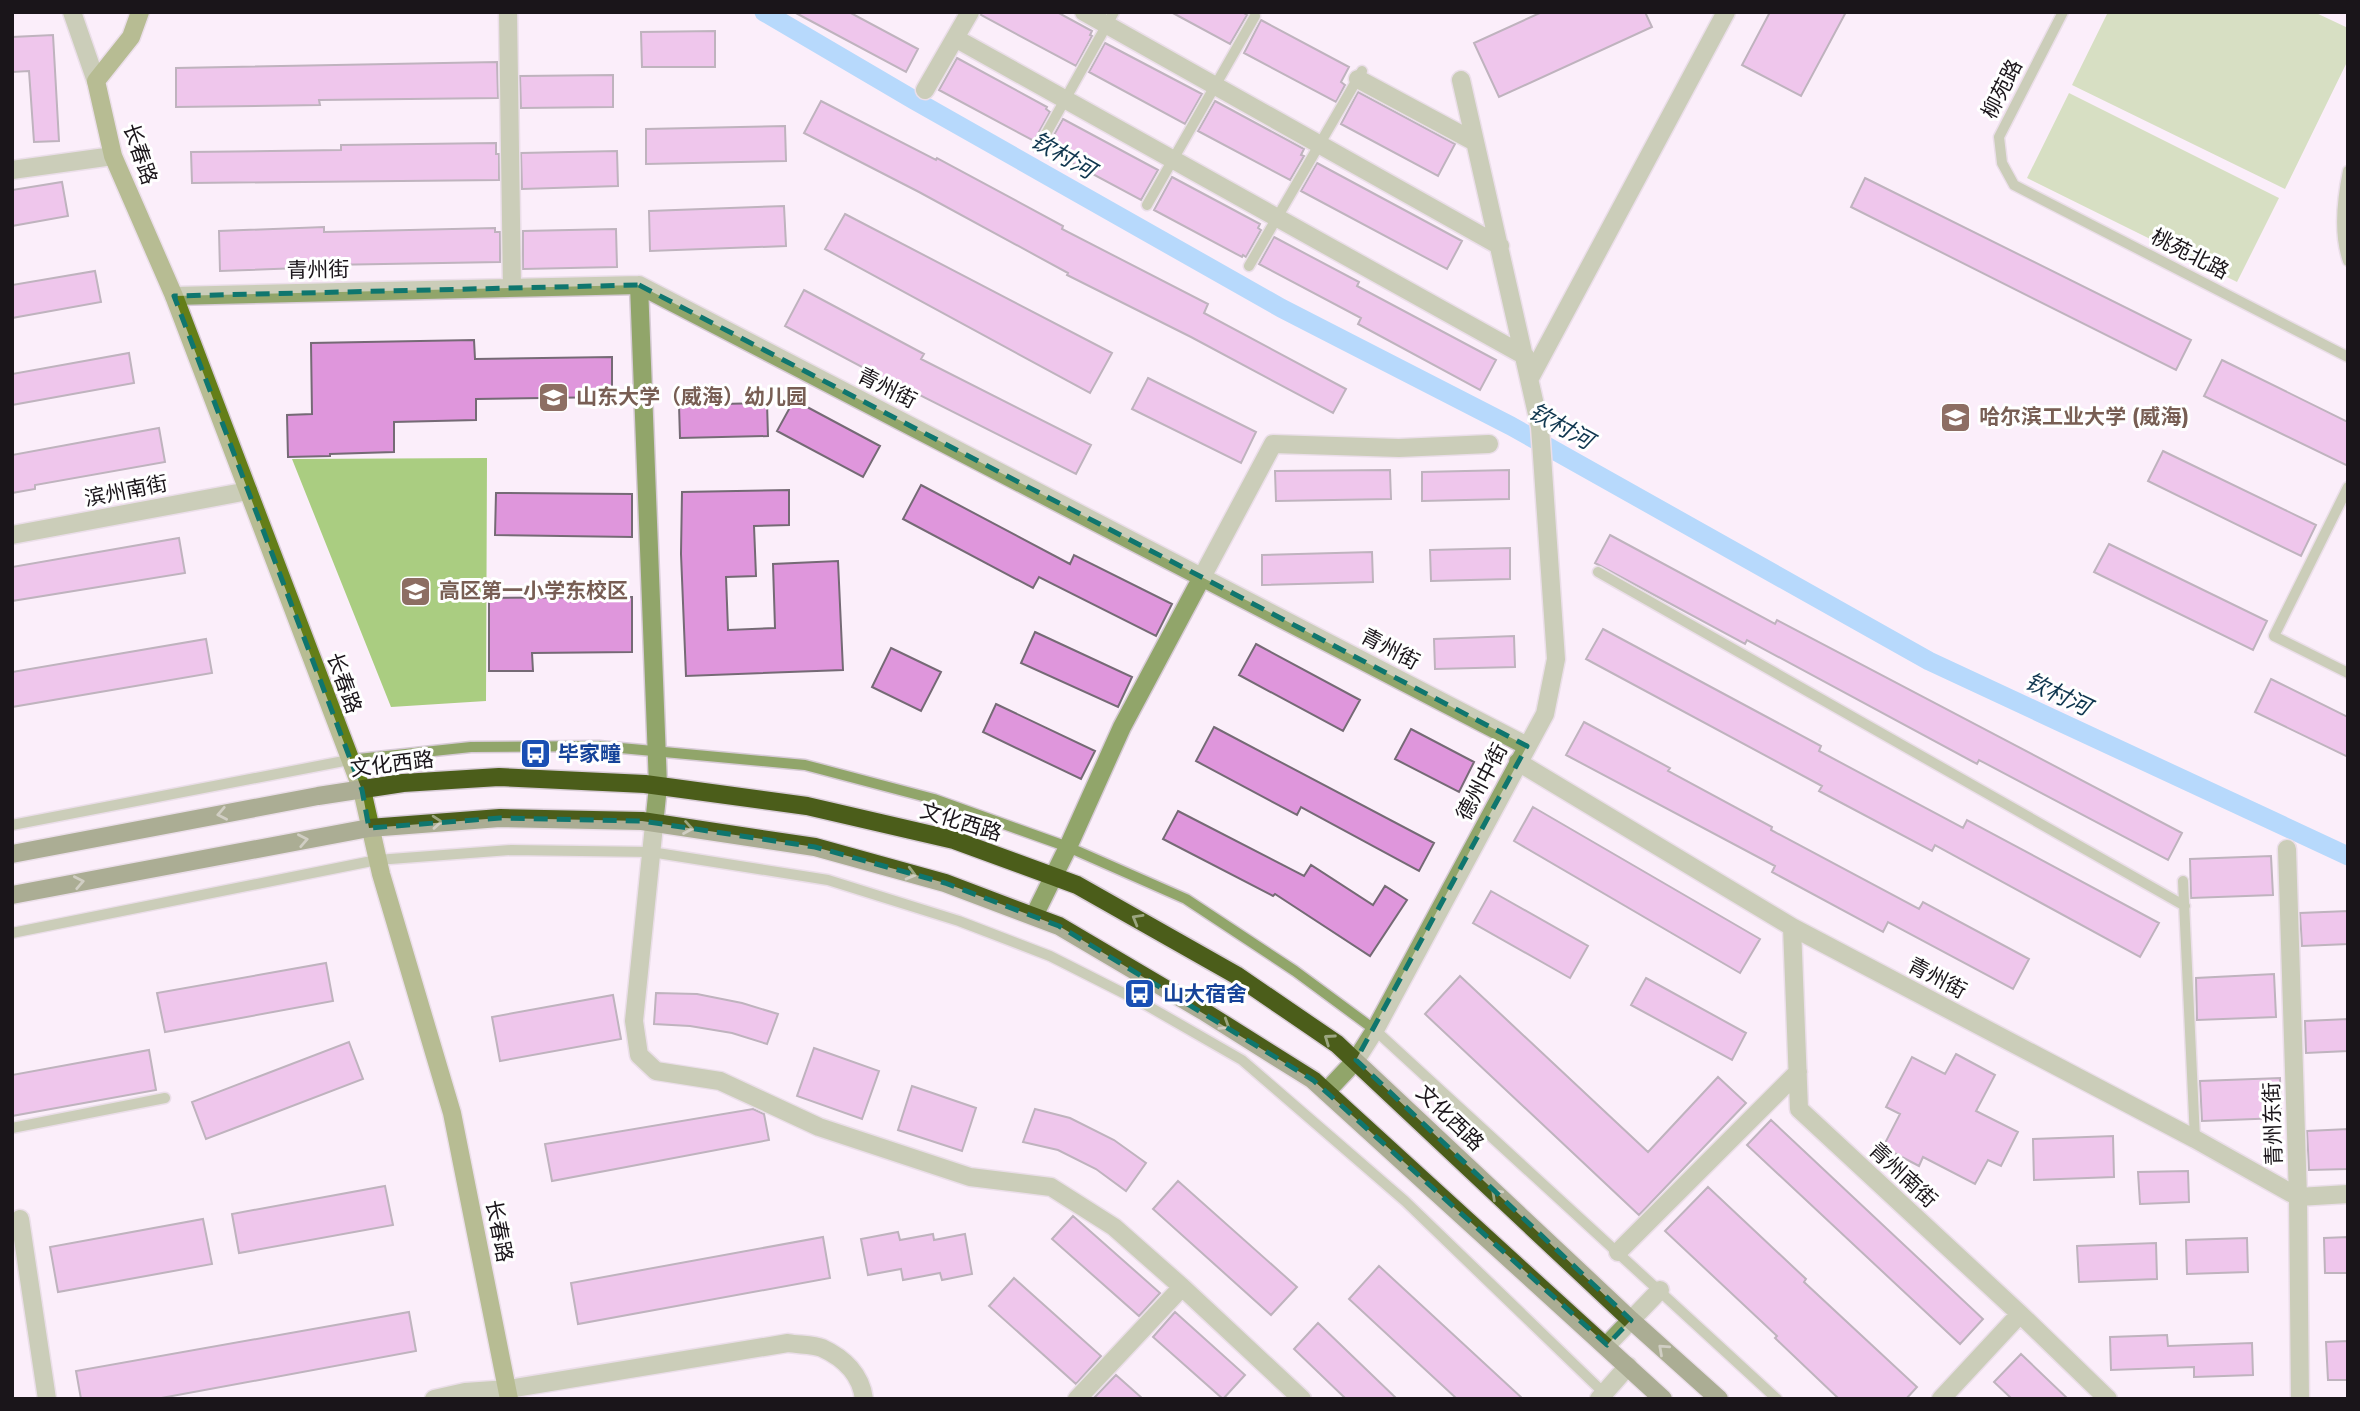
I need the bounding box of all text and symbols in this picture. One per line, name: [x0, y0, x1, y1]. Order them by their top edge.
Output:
street label: 柳苑路: [1976, 55, 2027, 123]
street label: 长春路: [118, 120, 163, 188]
water label: 钦村河: [1026, 126, 1103, 186]
street label: 桃苑北路: [2147, 223, 2233, 284]
street label: 青州街: [286, 256, 350, 283]
street label: 青州街: [853, 362, 921, 413]
school or university icon: 山东大学（威海）幼儿园: [536, 380, 570, 414]
place label: 山东大学（威海）幼儿园: [576, 384, 807, 409]
water label: 钦村河: [1524, 397, 1601, 457]
school or university icon: 哈尔滨工业大学 (威海): [1939, 400, 1973, 434]
place label: 哈尔滨工业大学 (威海): [1979, 404, 2189, 429]
street label: 滨州南街: [82, 470, 170, 511]
school or university icon: 高区第一小学东校区: [399, 574, 433, 608]
place label: 高区第一小学东校区: [439, 578, 628, 603]
street label: 青州街: [1357, 623, 1424, 674]
street label: 长春路: [322, 649, 367, 717]
water label: 钦村河: [2021, 667, 2099, 723]
bus stop icon: 毕家疃: [518, 737, 552, 771]
street label: 德州中街: [1451, 739, 1512, 825]
place label: 毕家疃: [558, 741, 621, 766]
street label: 文化西路: [349, 746, 435, 781]
street label: 文化西路: [917, 797, 1005, 846]
one-way arrow: [216, 806, 228, 821]
one-way arrow: [432, 815, 443, 830]
one-way arrow: [683, 820, 694, 835]
one-way arrow: [297, 833, 309, 848]
one-way arrow: [905, 865, 917, 880]
one-way arrow: [73, 876, 85, 891]
one-way arrow: [1132, 914, 1145, 927]
street label: 青州街: [1904, 952, 1971, 1003]
bus stop icon: 山大宿舍: [1123, 977, 1157, 1011]
place label: 山大宿舍: [1163, 981, 1247, 1006]
one-way arrow: [1217, 1016, 1230, 1029]
one-way arrow: [1324, 1035, 1337, 1047]
street label: 文化西路: [1411, 1079, 1489, 1156]
street label: 青州东街: [2259, 1082, 2286, 1166]
street label: 青州南街: [1864, 1137, 1943, 1212]
one-way arrow: [1491, 1189, 1504, 1202]
street label: 长春路: [481, 1198, 518, 1264]
one-way arrow: [1658, 1345, 1671, 1357]

